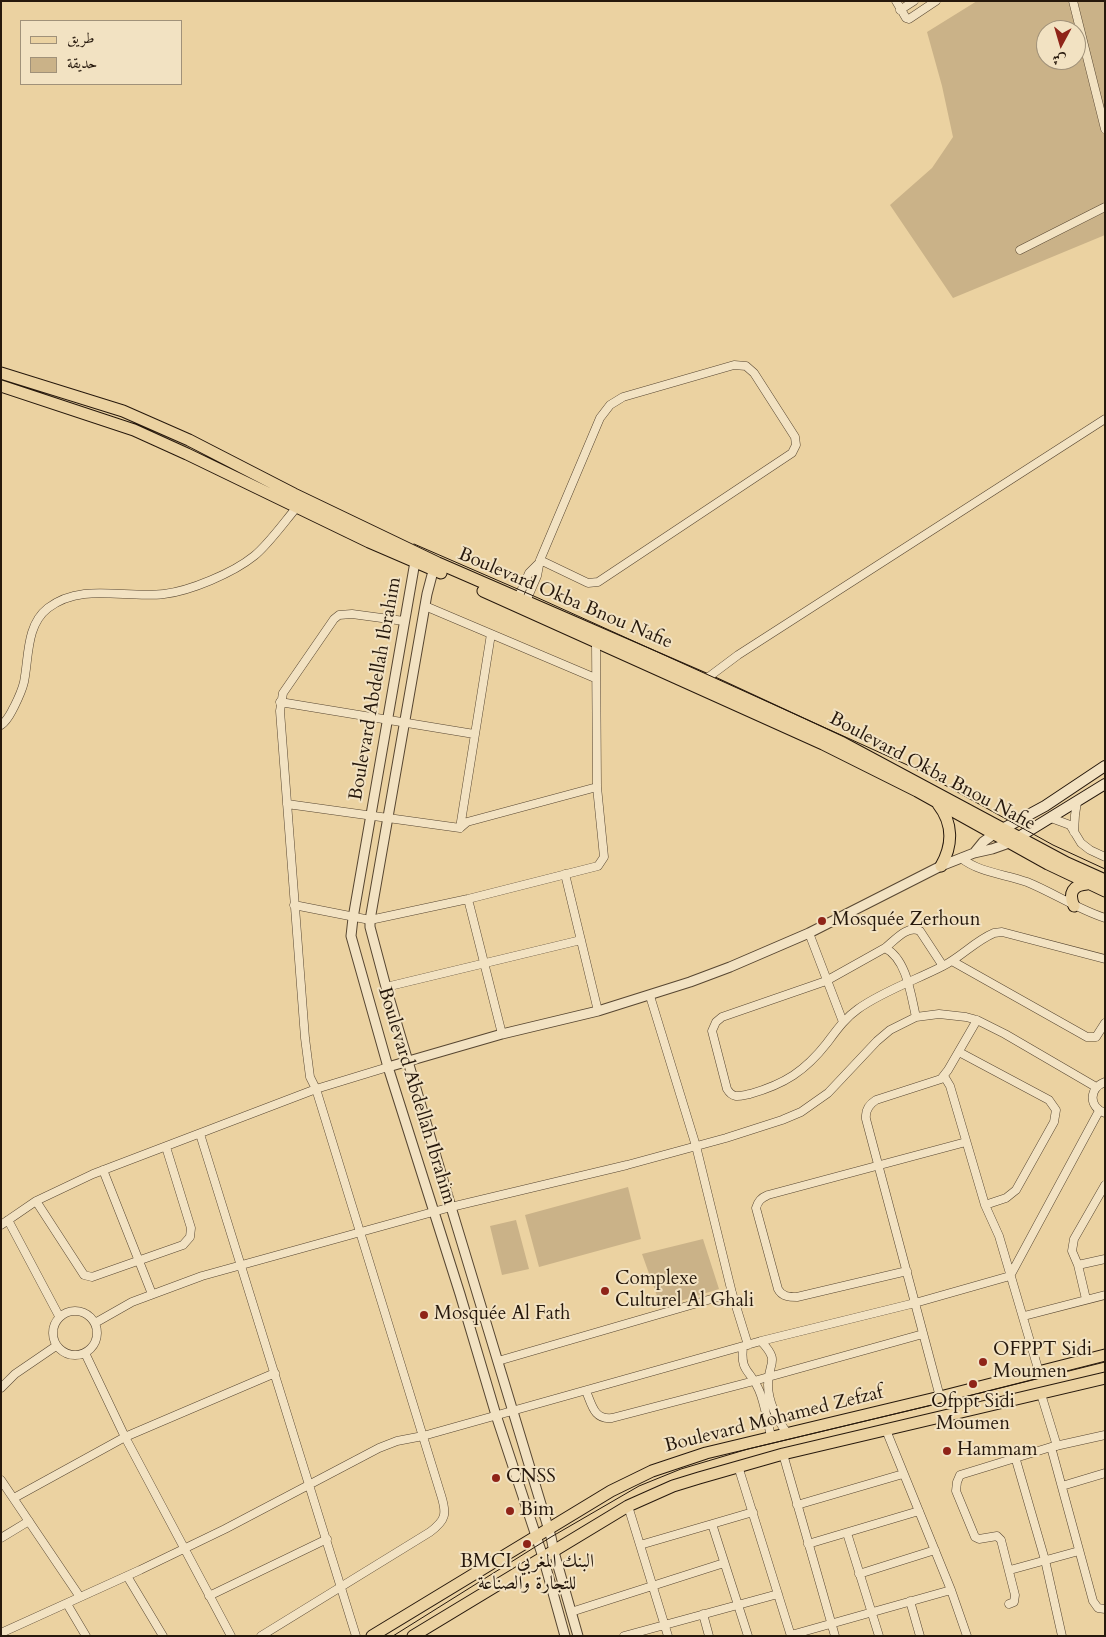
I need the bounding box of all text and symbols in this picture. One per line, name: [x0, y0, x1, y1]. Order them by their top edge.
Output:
legend: [20, 20, 182, 85]
north arrow: [1036, 20, 1086, 70]
text: طريق: [67, 28, 94, 48]
text: ش: [1052, 49, 1067, 70]
text: حديقة: [67, 53, 97, 73]
street label: Boulevard Okba Bnou Nafie: [455, 543, 675, 655]
street label: Boulevard Abdellah Ibrahim: [345, 575, 407, 803]
street label: Boulevard Okba Bnou Nafie: [825, 708, 1039, 836]
place label: Mosquée Zerhoun: [832, 910, 981, 932]
marker: Mosquée Zerhoun: [816, 915, 828, 927]
street label: Boulevard Abdellah Ibrahim: [372, 984, 460, 1208]
place label: Complexe Culturel Al Ghali: [615, 1269, 754, 1313]
marker: Complexe Culturel Al Ghali: [599, 1285, 611, 1297]
place label: Mosquée Al Fath: [434, 1304, 570, 1326]
marker: Mosquée Al Fath: [418, 1309, 430, 1321]
place label: OFPPT Sidi Moumen: [993, 1340, 1092, 1384]
marker: OFPPT Sidi Moumen: [977, 1356, 989, 1368]
marker: Ofppt Sidi Moumen: [967, 1378, 979, 1390]
street label: Boulevard Mohamed Zefzaf: [662, 1382, 886, 1458]
place label: Ofppt Sidi Moumen: [931, 1392, 1015, 1436]
place label: Hammam: [957, 1440, 1038, 1462]
marker: Hammam: [941, 1445, 953, 1457]
place label: CNSS: [506, 1467, 556, 1489]
marker: CNSS: [490, 1472, 502, 1484]
place label: Bim: [520, 1500, 554, 1522]
marker: Bim: [504, 1505, 516, 1517]
marker: BMCI البنك المغربي للتجارة والصناعة: [521, 1538, 533, 1550]
place label: BMCI البنك المغربي للتجارة والصناعة: [460, 1552, 594, 1596]

